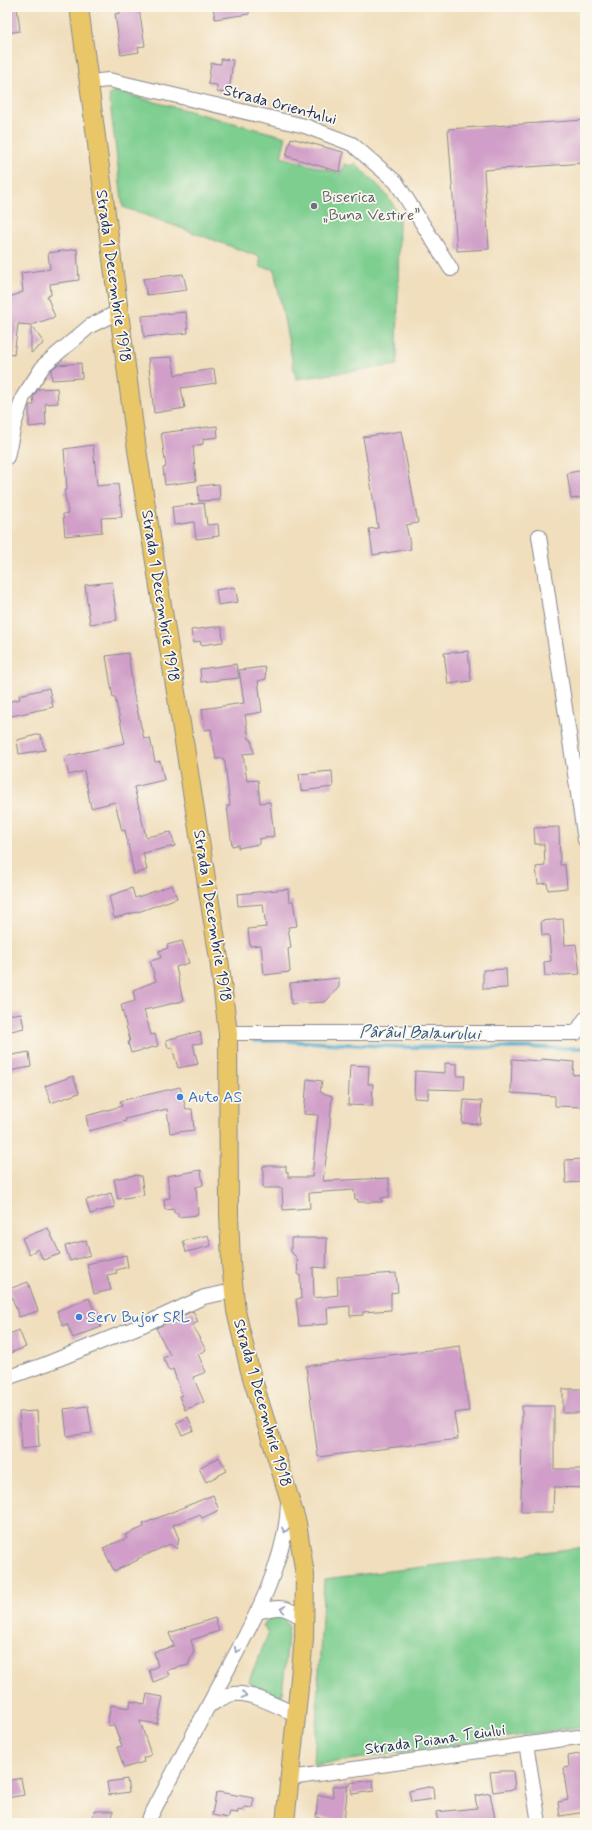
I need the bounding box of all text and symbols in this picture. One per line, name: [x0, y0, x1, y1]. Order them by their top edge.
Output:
street label: Strada Orientului: [221, 80, 339, 130]
place label: Biserica „Buna Vestire”: [322, 187, 420, 226]
street label: Strada 1 Decembrie 1918: [91, 188, 135, 364]
marker: Biserica „Buna Vestire”: [309, 201, 319, 211]
street label: Strada 1 Decembrie 1918: [136, 509, 184, 683]
street label: Strada 1 Decembrie 1918: [188, 829, 236, 1003]
water label: Pârâul Balaurului: [359, 1021, 483, 1045]
place label: Auto AS: [188, 1087, 243, 1108]
marker: Auto AS: [175, 1092, 185, 1102]
place label: Serv Bujor SRL: [87, 1307, 191, 1328]
marker: Serv Bujor SRL: [74, 1312, 84, 1322]
street label: Strada 1 Decembrie 1918: [228, 1317, 296, 1489]
one-way arrow: [281, 1527, 290, 1533]
one-way arrow: [280, 1605, 286, 1614]
one-way arrow: [235, 1646, 242, 1654]
one-way arrow: [240, 1690, 247, 1699]
street label: Strada Poiana Teiului: [363, 1720, 507, 1760]

